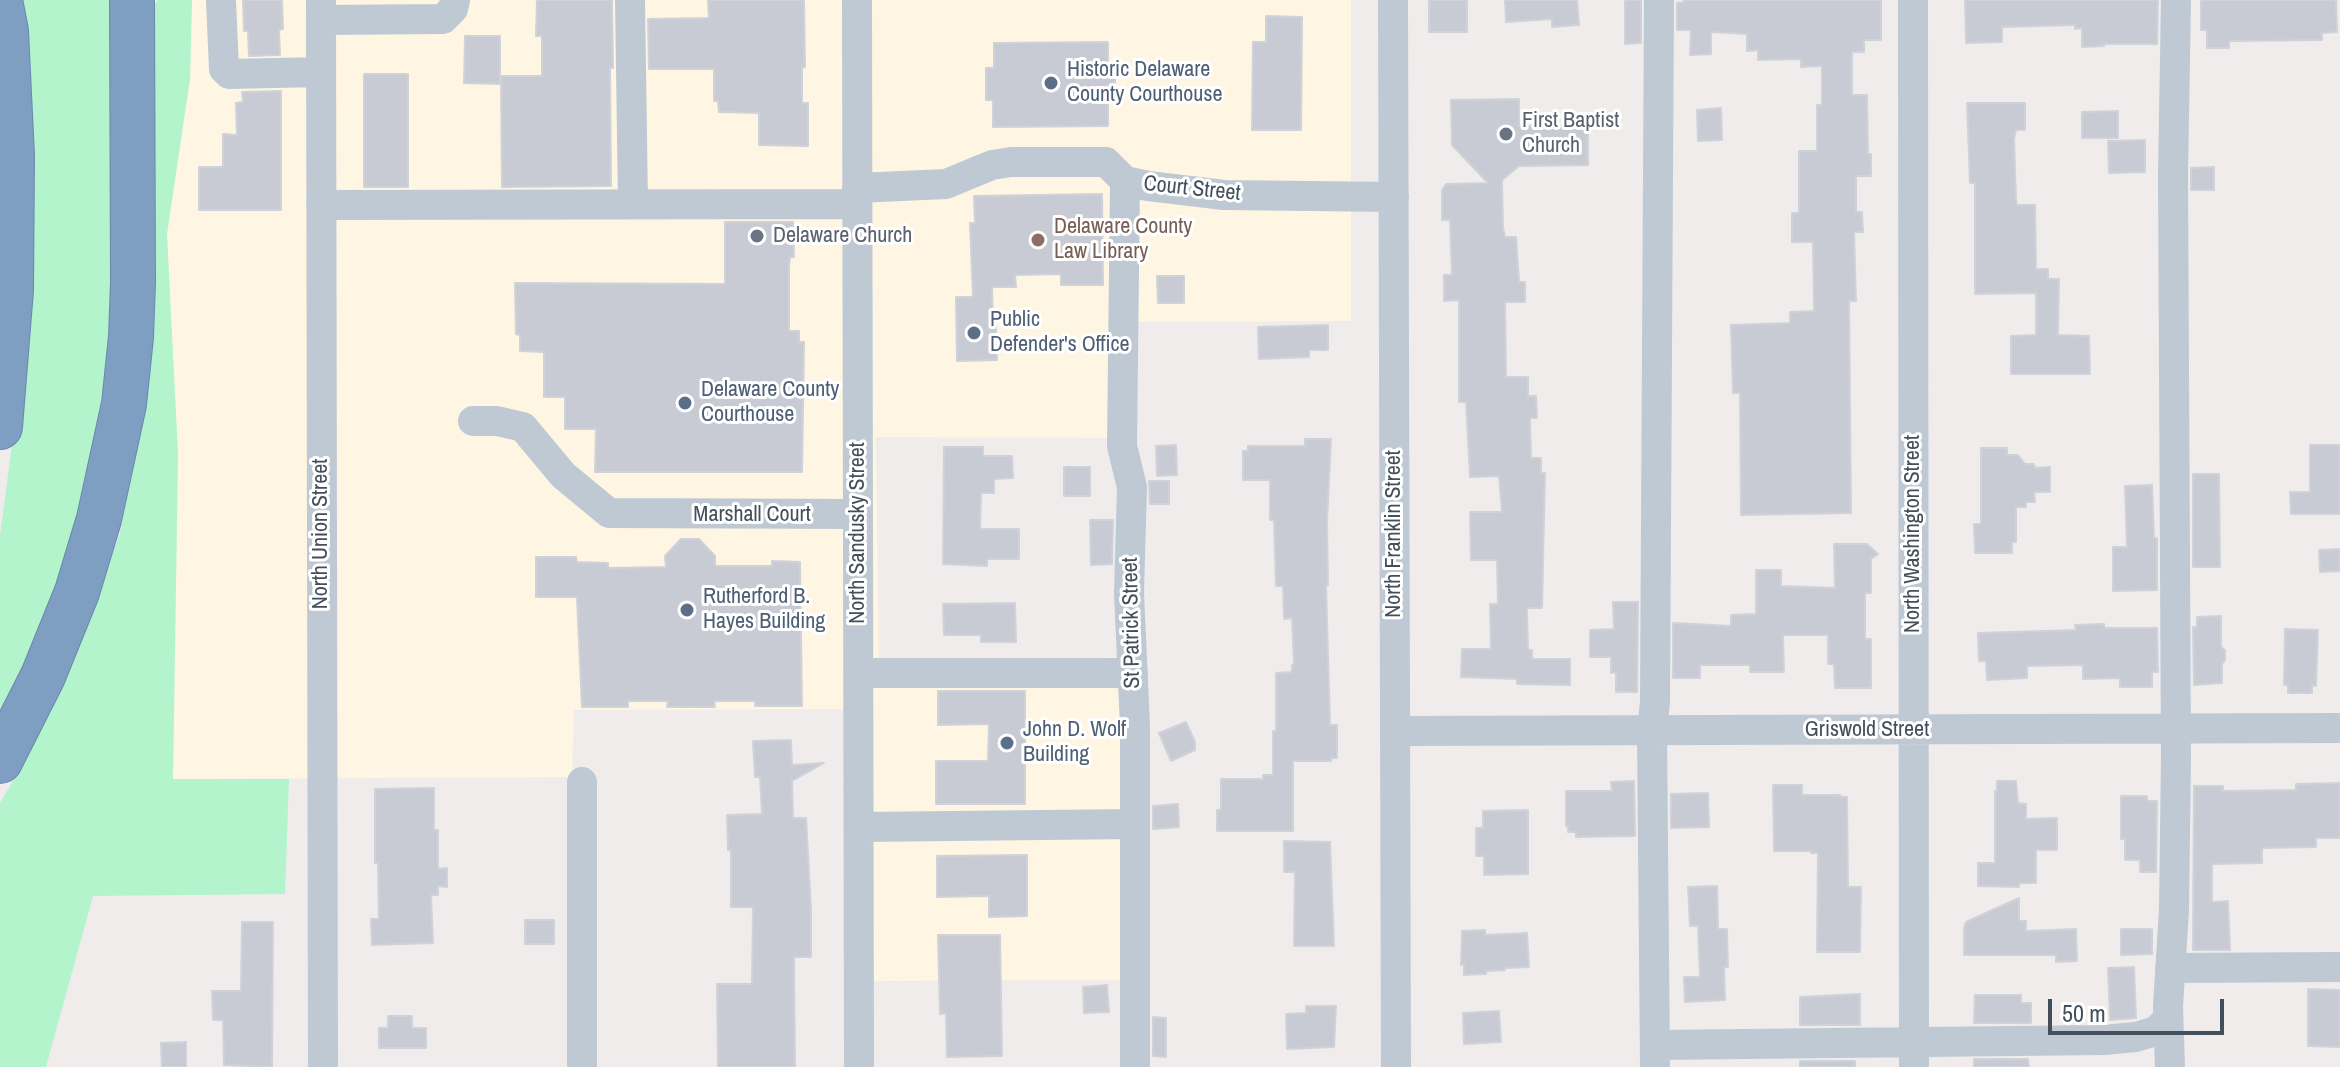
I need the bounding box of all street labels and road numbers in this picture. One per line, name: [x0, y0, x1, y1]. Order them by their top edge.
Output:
street label: Court Street: [1142, 171, 1242, 207]
street label: North Washington Street: [1900, 435, 1926, 633]
street label: North Sandusky Street: [845, 442, 871, 624]
street label: North Franklin Street: [1381, 450, 1407, 618]
street label: North Union Street: [308, 459, 334, 609]
street label: Marshall Court: [693, 502, 811, 528]
street label: St Patrick Street: [1118, 557, 1146, 689]
street label: Griswold Street: [1805, 717, 1929, 743]

